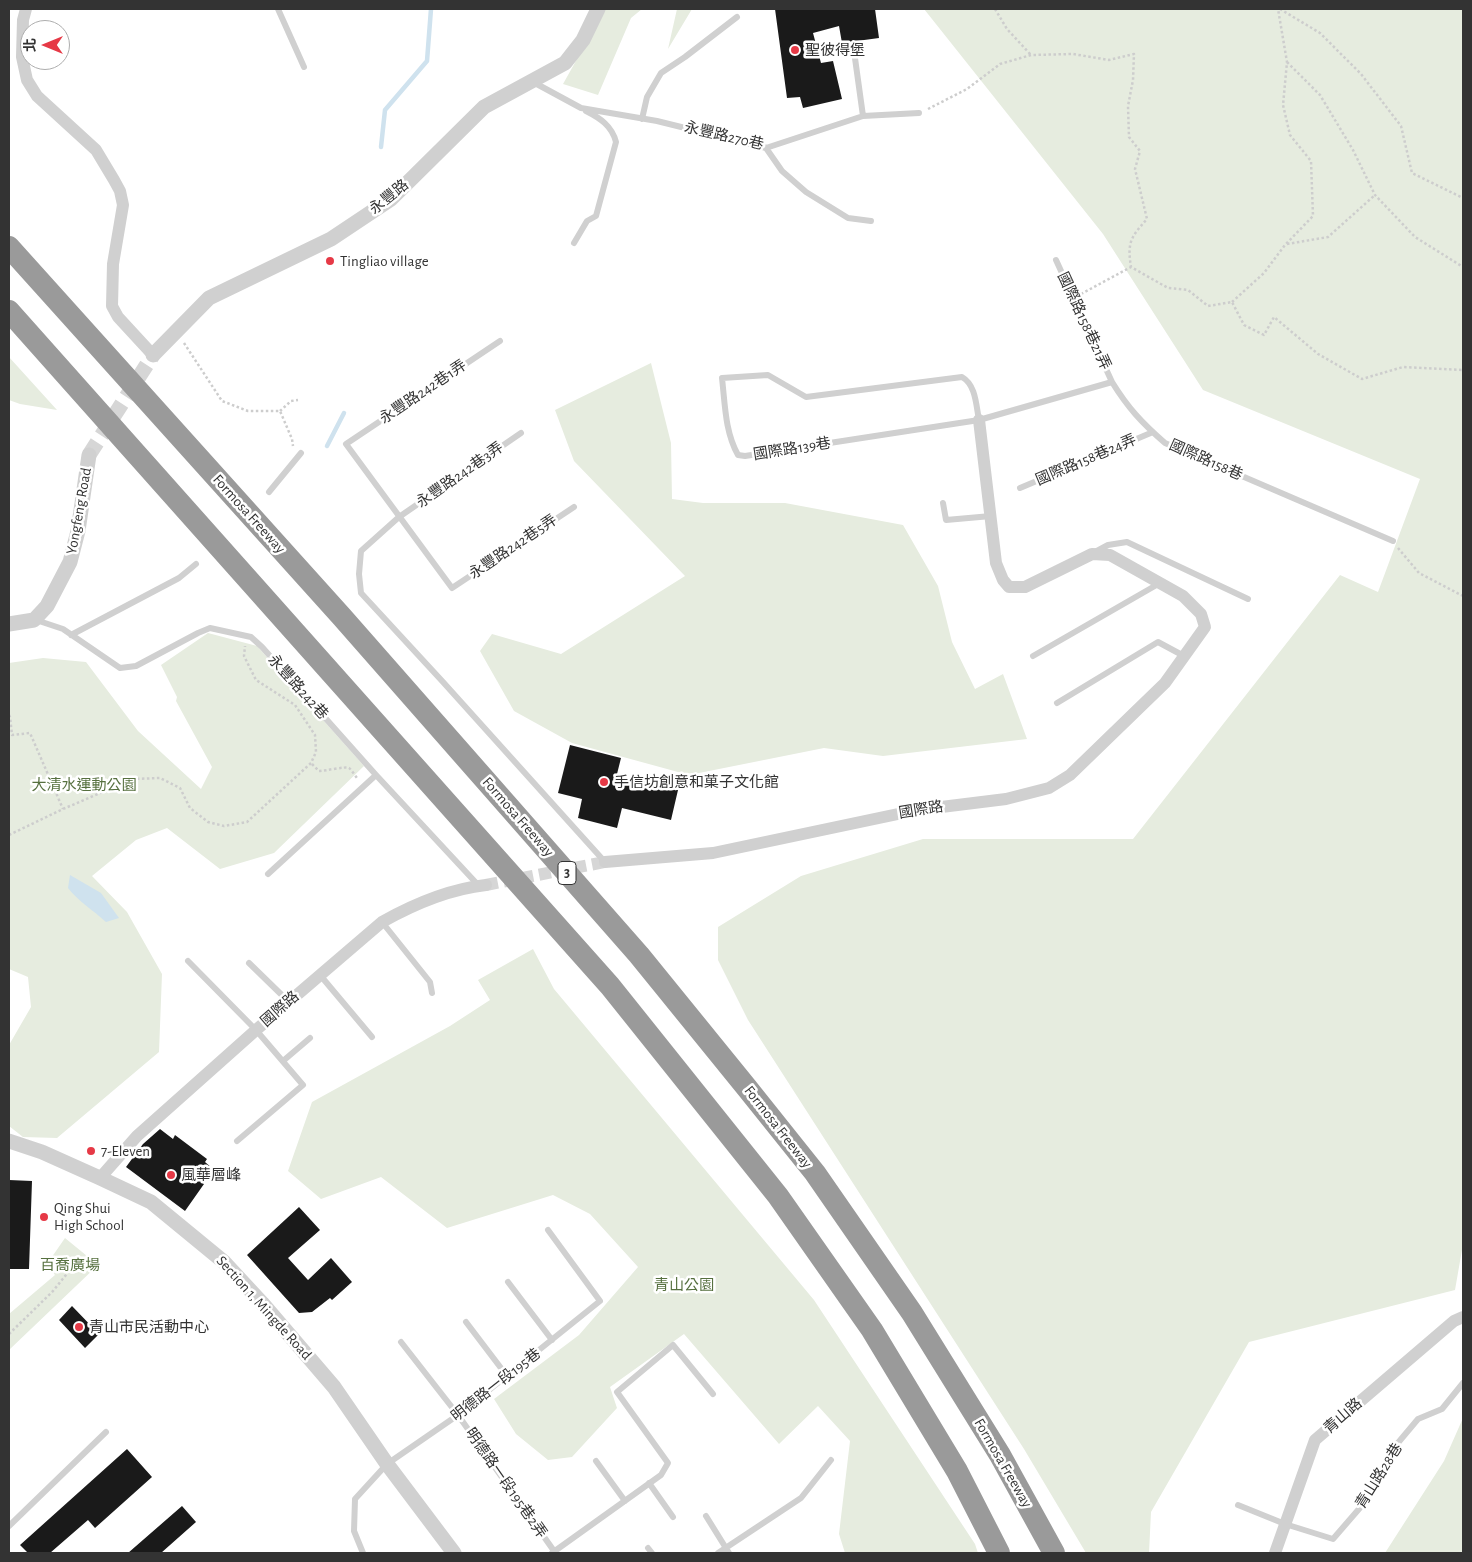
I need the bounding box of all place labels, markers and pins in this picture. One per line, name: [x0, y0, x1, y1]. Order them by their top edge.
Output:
place label: 聖彼得堡: [805, 41, 865, 59]
marker: 聖彼得堡: [789, 44, 801, 56]
place label: Tingliao village: [340, 252, 429, 270]
marker: Tingliao village: [324, 255, 336, 267]
place label: 手信坊創意和菓子文化館: [614, 773, 779, 791]
marker: 手信坊創意和菓子文化館: [598, 776, 610, 788]
place label: 7-Eleven: [101, 1142, 150, 1160]
marker: 7-Eleven: [85, 1145, 97, 1157]
place label: 風華層峰: [181, 1166, 241, 1184]
marker: 風華層峰: [165, 1169, 177, 1181]
place label: Qing Shui High School: [54, 1199, 124, 1234]
marker: Qing Shui High School: [38, 1211, 50, 1223]
place label: 青山市民活動中心: [89, 1318, 209, 1336]
marker: 青山市民活動中心: [73, 1321, 85, 1333]

